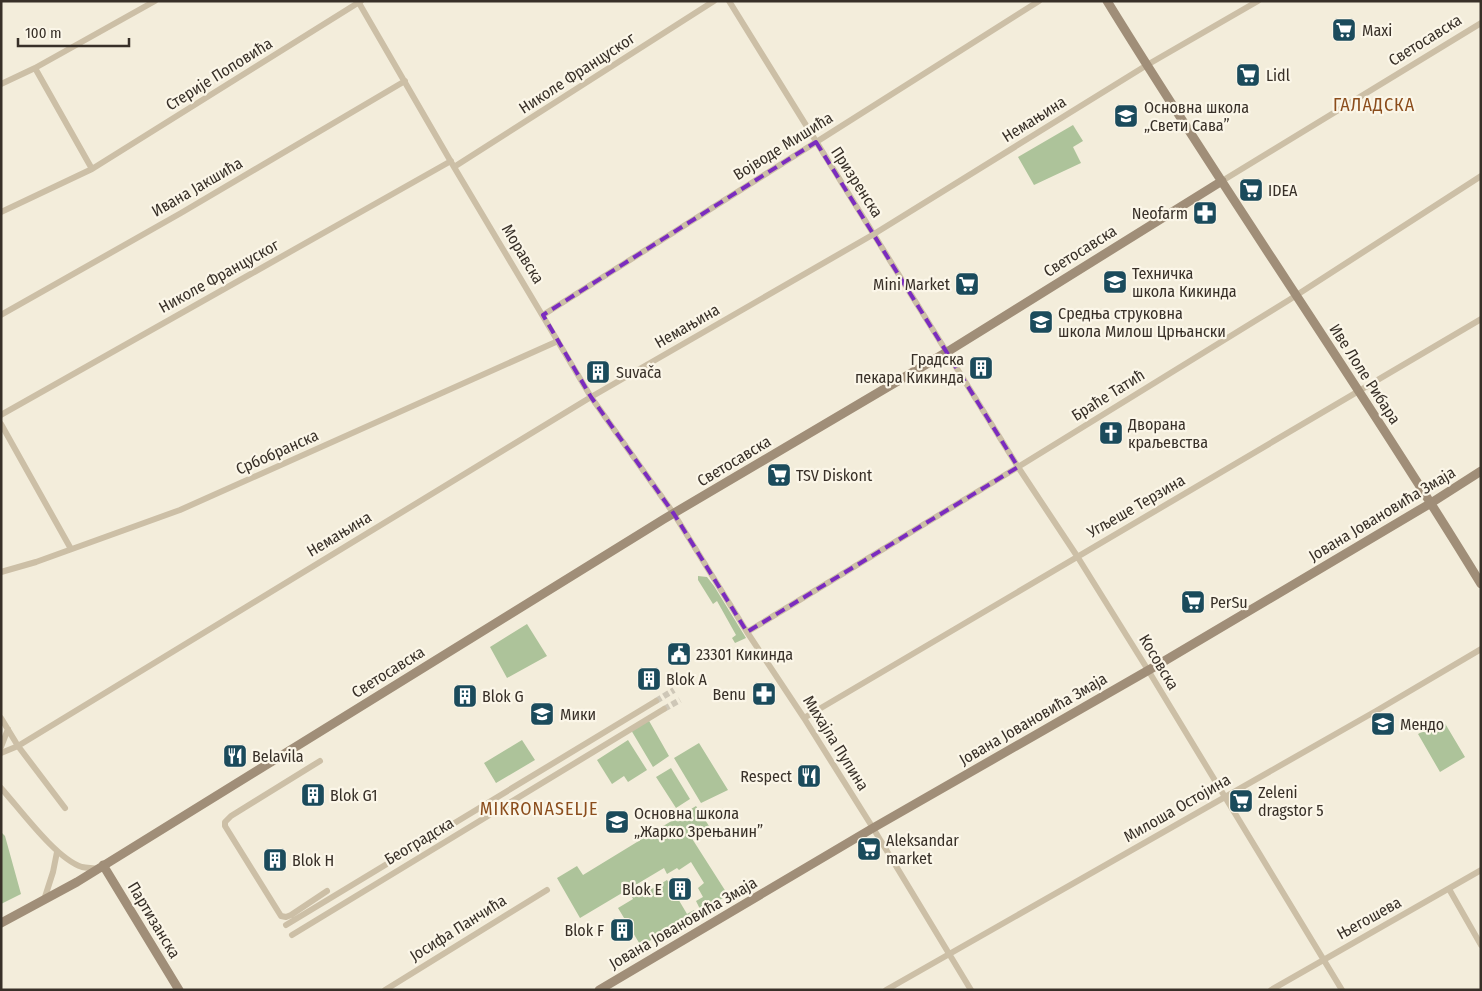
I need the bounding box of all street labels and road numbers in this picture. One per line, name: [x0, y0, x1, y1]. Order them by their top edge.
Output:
street label: Светосавска: [1385, 10, 1465, 70]
street label: Николе Француског: [515, 28, 639, 118]
street label: Стерије Поповића: [162, 34, 276, 114]
street label: Немањина: [999, 92, 1070, 146]
street label: Војводе Мишића: [730, 108, 836, 184]
street label: Призренска: [827, 143, 887, 221]
street label: Ивана Јакшића: [148, 153, 246, 221]
street label: Моравска: [498, 221, 548, 287]
street label: Светосавска: [1040, 221, 1120, 281]
street label: Николе Француског: [156, 235, 283, 317]
street label: Немањина: [651, 300, 723, 352]
street label: Иве Лоле Рибара: [1326, 320, 1405, 428]
street label: Браће Татић: [1068, 365, 1148, 425]
street label: Србобранска: [233, 425, 321, 479]
street label: Светосавска: [694, 432, 774, 490]
street label: Јована Јовановића Змаја: [1305, 463, 1459, 565]
street label: Угљеше Терзина: [1083, 470, 1188, 542]
street label: Немањина: [303, 507, 375, 561]
street label: Косовска: [1135, 631, 1183, 693]
street label: Светосавска: [348, 642, 428, 702]
street label: Јована Јовановића Змаја: [956, 669, 1111, 769]
street label: Михајла Пупина: [799, 692, 873, 794]
street label: Милоша Остојина: [1120, 770, 1234, 846]
street label: Београдска: [381, 813, 457, 869]
street label: Јована Јовановића Змаја: [606, 873, 761, 973]
street label: Партизанска: [124, 878, 184, 962]
street label: Јосифа Панчића: [406, 891, 510, 965]
street label: Његошева: [1333, 892, 1405, 943]

